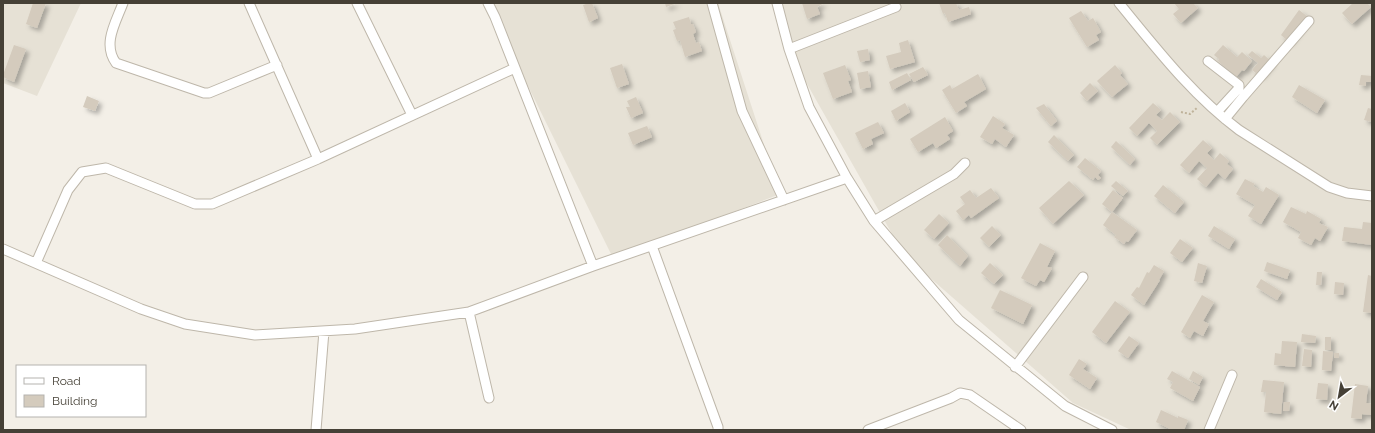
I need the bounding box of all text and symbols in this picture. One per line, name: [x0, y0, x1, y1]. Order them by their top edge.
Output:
legend: [16, 365, 146, 417]
text: Road: [52, 374, 81, 388]
north arrow: [1319, 377, 1359, 417]
text: Building: [52, 394, 98, 408]
text: N: [1327, 397, 1341, 413]

